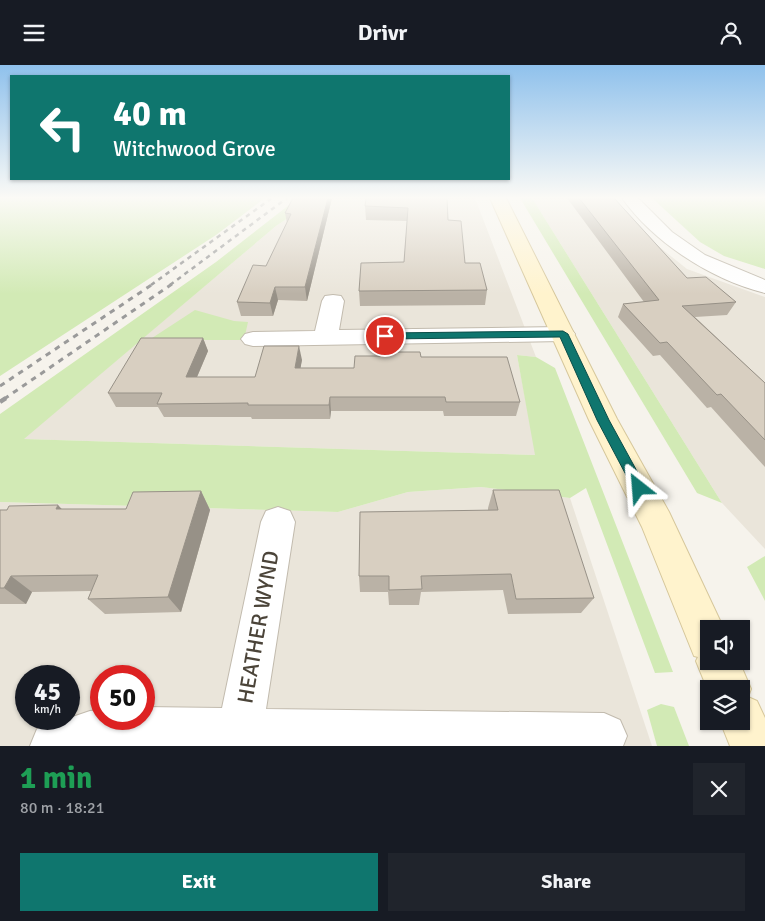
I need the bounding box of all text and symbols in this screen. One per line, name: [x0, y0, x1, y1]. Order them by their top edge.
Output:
icon: menu: [20, 19, 48, 47]
text: Drivr: [358, 19, 407, 46]
icon: person: [717, 19, 745, 47]
text: 40 m: [113, 92, 187, 135]
icon: left: [30, 95, 95, 160]
text: Witchwood Grove: [113, 135, 276, 162]
pin: [364, 315, 406, 357]
icon: arrive: [371, 322, 399, 350]
position arrow: [612, 461, 664, 513]
street label: HEATHER WYND: [231, 549, 285, 705]
map controls: [700, 620, 750, 730]
button: sound: [700, 620, 750, 670]
speed limit sign: 50: [90, 665, 155, 730]
text: 45: [34, 676, 61, 707]
button: layers: [700, 680, 750, 730]
text: km/h: [34, 702, 61, 717]
text: 1 min: [20, 760, 92, 797]
button: close: [693, 763, 745, 815]
text: 80 m · 18:21: [20, 798, 104, 818]
button: Exit: [20, 853, 378, 911]
button: Share: [388, 853, 745, 911]

